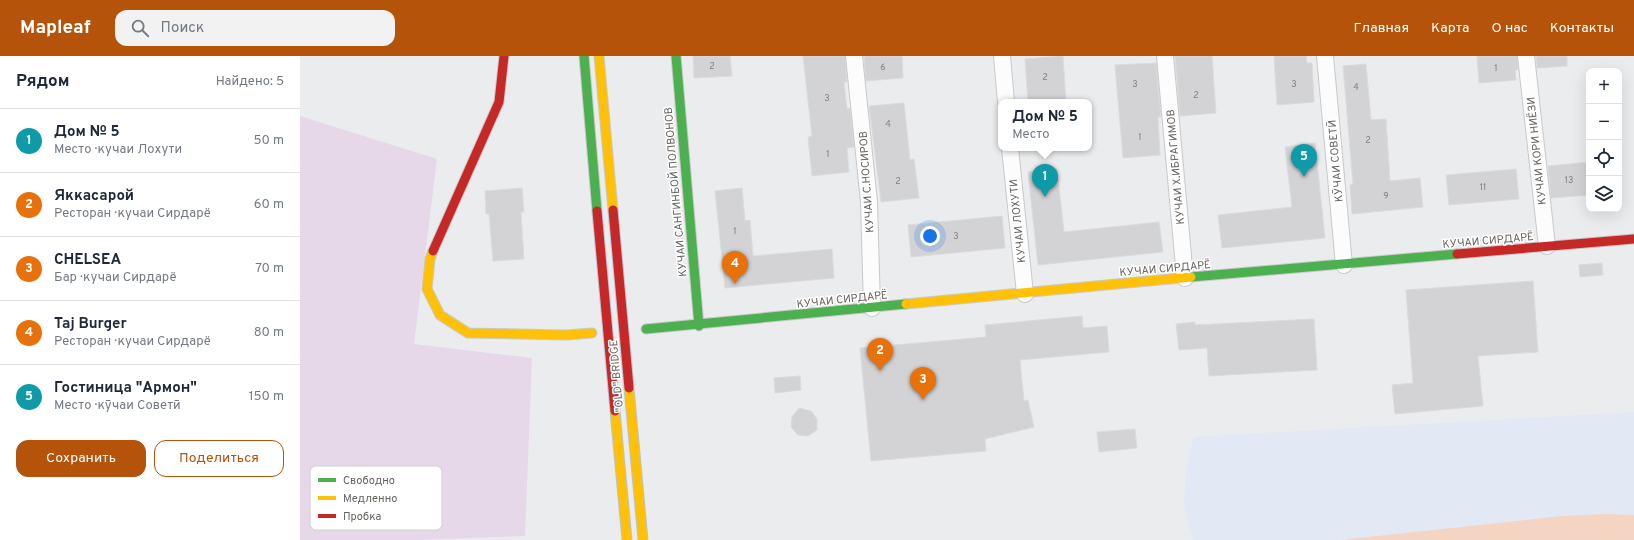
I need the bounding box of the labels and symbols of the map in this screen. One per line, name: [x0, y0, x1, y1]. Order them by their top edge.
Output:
house number: 2: [709, 61, 715, 72]
house number: 6: [880, 62, 886, 73]
house number: 1: [1494, 63, 1498, 74]
house number: 2: [1042, 72, 1048, 83]
house number: 3: [1132, 79, 1138, 90]
house number: 3: [1291, 79, 1297, 90]
house number: 4: [1353, 82, 1359, 93]
house number: 2: [1193, 90, 1199, 101]
house number: 3: [824, 93, 830, 104]
street label: КУЧАИ КОРИ НИЁЗИ: [1523, 96, 1550, 206]
street label: КУЧАИ САНГИНБОЙ ПОЛВОНОВ: [661, 106, 690, 278]
street label: КУЧАИ Х.ИБРАГИМОВ: [1164, 109, 1188, 225]
house number: 4: [885, 119, 891, 130]
street label: КӮЧАИ СОВЕТӢ: [1325, 119, 1347, 203]
street label: КУЧАИ С.НОСИРОВ: [856, 131, 878, 233]
house number: 1: [1138, 132, 1142, 143]
house number: 2: [1365, 135, 1371, 146]
pin: 5: [1291, 144, 1317, 177]
house number: 1: [826, 149, 830, 160]
pin: 1: [1032, 164, 1058, 197]
house number: 13: [1565, 175, 1573, 186]
house number: 2: [895, 176, 901, 187]
street label: КУЧАИ ЛОХУТИ: [1007, 178, 1029, 263]
house number: 11: [1480, 182, 1486, 193]
house number: 9: [1383, 191, 1389, 202]
house number: 1: [733, 226, 737, 237]
your location: [920, 226, 940, 246]
street label: КУЧАИ СИРДАРЁ: [1442, 229, 1534, 252]
house number: 3: [953, 231, 959, 242]
pin: 4: [722, 251, 748, 284]
street label: КУЧАИ СИРДАРЁ: [1119, 257, 1211, 280]
street label: КУЧАИ СИРДАРЁ: [796, 287, 888, 312]
pin: 2: [867, 338, 893, 371]
street label: "OLD" BRIDGE: [607, 339, 627, 413]
pin: 3: [910, 367, 936, 400]
legend: [310, 466, 442, 530]
text: Свободно: [343, 474, 395, 488]
text: Медленно: [343, 492, 397, 506]
text: Пробка: [343, 510, 382, 524]

